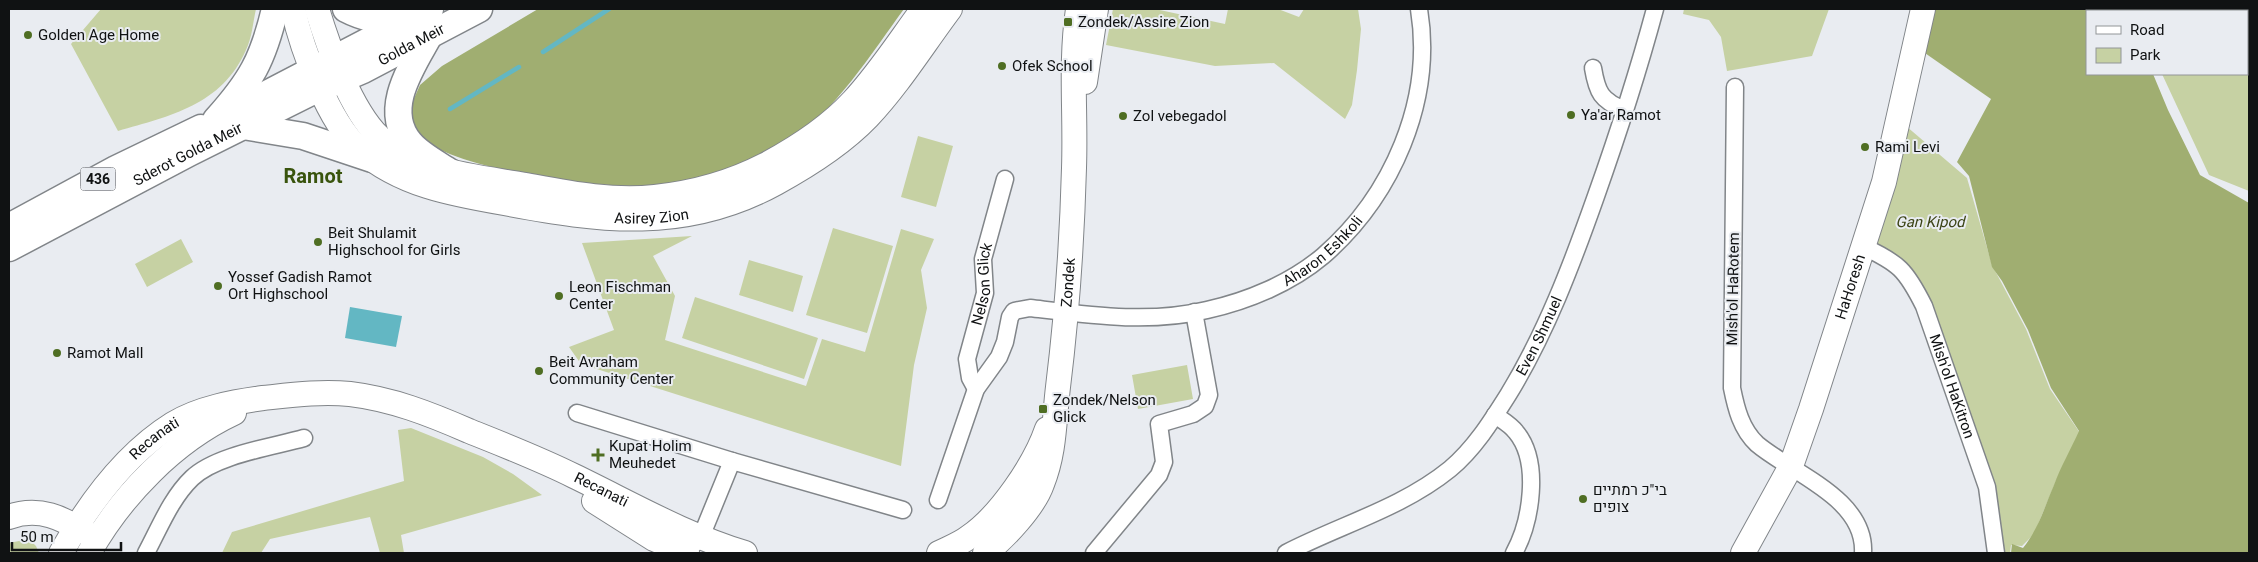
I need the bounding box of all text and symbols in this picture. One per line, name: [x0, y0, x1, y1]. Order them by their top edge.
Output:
legend: [2086, 10, 2248, 75]
place label: Zondek/Assire Zion: [1078, 11, 1209, 33]
marker: Zondek/Assire Zion: [1062, 16, 1074, 28]
street label: Golda Meir: [374, 18, 449, 71]
text: Road: [2130, 19, 2164, 41]
place label: Golden Age Home: [38, 24, 159, 46]
marker: Golden Age Home: [22, 29, 34, 41]
text: Park: [2130, 44, 2161, 66]
place label: Ofek School: [1012, 55, 1093, 77]
marker: Ofek School: [996, 60, 1008, 72]
place label: Ya'ar Ramot: [1581, 104, 1661, 126]
place label: Zol vebegadol: [1133, 105, 1227, 127]
marker: Ya'ar Ramot: [1565, 109, 1577, 121]
marker: Zol vebegadol: [1117, 110, 1129, 122]
street label: Sderot Golda Meir: [129, 117, 246, 191]
place label: Rami Levi: [1875, 136, 1940, 158]
marker: Rami Levi: [1859, 141, 1871, 153]
district label: Ramot: [284, 162, 343, 191]
road number: 436: [80, 168, 116, 190]
street label: Asirey Zion: [614, 203, 690, 230]
street label: Aharon Eshkoli: [1279, 211, 1368, 292]
park label: Gan Kipod: [1895, 211, 1967, 233]
place label: Beit Shulamit Highschool for Girls: [328, 222, 461, 261]
street label: Mish'ol HaRotem: [1721, 232, 1745, 346]
marker: Beit Shulamit Highschool for Girls: [312, 236, 324, 248]
street label: Nelson Glick: [966, 240, 998, 328]
street label: HaHoresh: [1829, 252, 1871, 322]
street label: Zondek: [1055, 257, 1081, 308]
place label: Yossef Gadish Ramot Ort Highschool: [228, 266, 372, 305]
place label: Leon Fischman Center: [569, 276, 671, 315]
marker: Yossef Gadish Ramot Ort Highschool: [212, 280, 224, 292]
marker: Leon Fischman Center: [553, 290, 565, 302]
street label: Even Shmuel: [1510, 293, 1568, 380]
street label: Mish'ol HaKitron: [1924, 331, 1980, 442]
place label: Ramot Mall: [67, 342, 143, 364]
marker: Ramot Mall: [51, 347, 63, 359]
place label: Beit Avraham Community Center: [549, 351, 674, 390]
marker: Beit Avraham Community Center: [533, 365, 545, 377]
place label: Zondek/Nelson Glick: [1053, 389, 1156, 428]
marker: Zondek/Nelson Glick: [1037, 403, 1049, 415]
street label: Recanati: [124, 412, 183, 465]
place label: Kupat Holim Meuhedet: [609, 435, 692, 474]
marker: Kupat Holim Meuhedet: [591, 448, 605, 462]
street label: Recanati: [570, 467, 632, 513]
place label: בי"כ רמתיים צופים: [1593, 479, 1667, 518]
marker: בי"כ רמתיים צופים: [1577, 493, 1589, 505]
scale bar: [12, 520, 121, 552]
text: 50 m: [20, 526, 54, 548]

